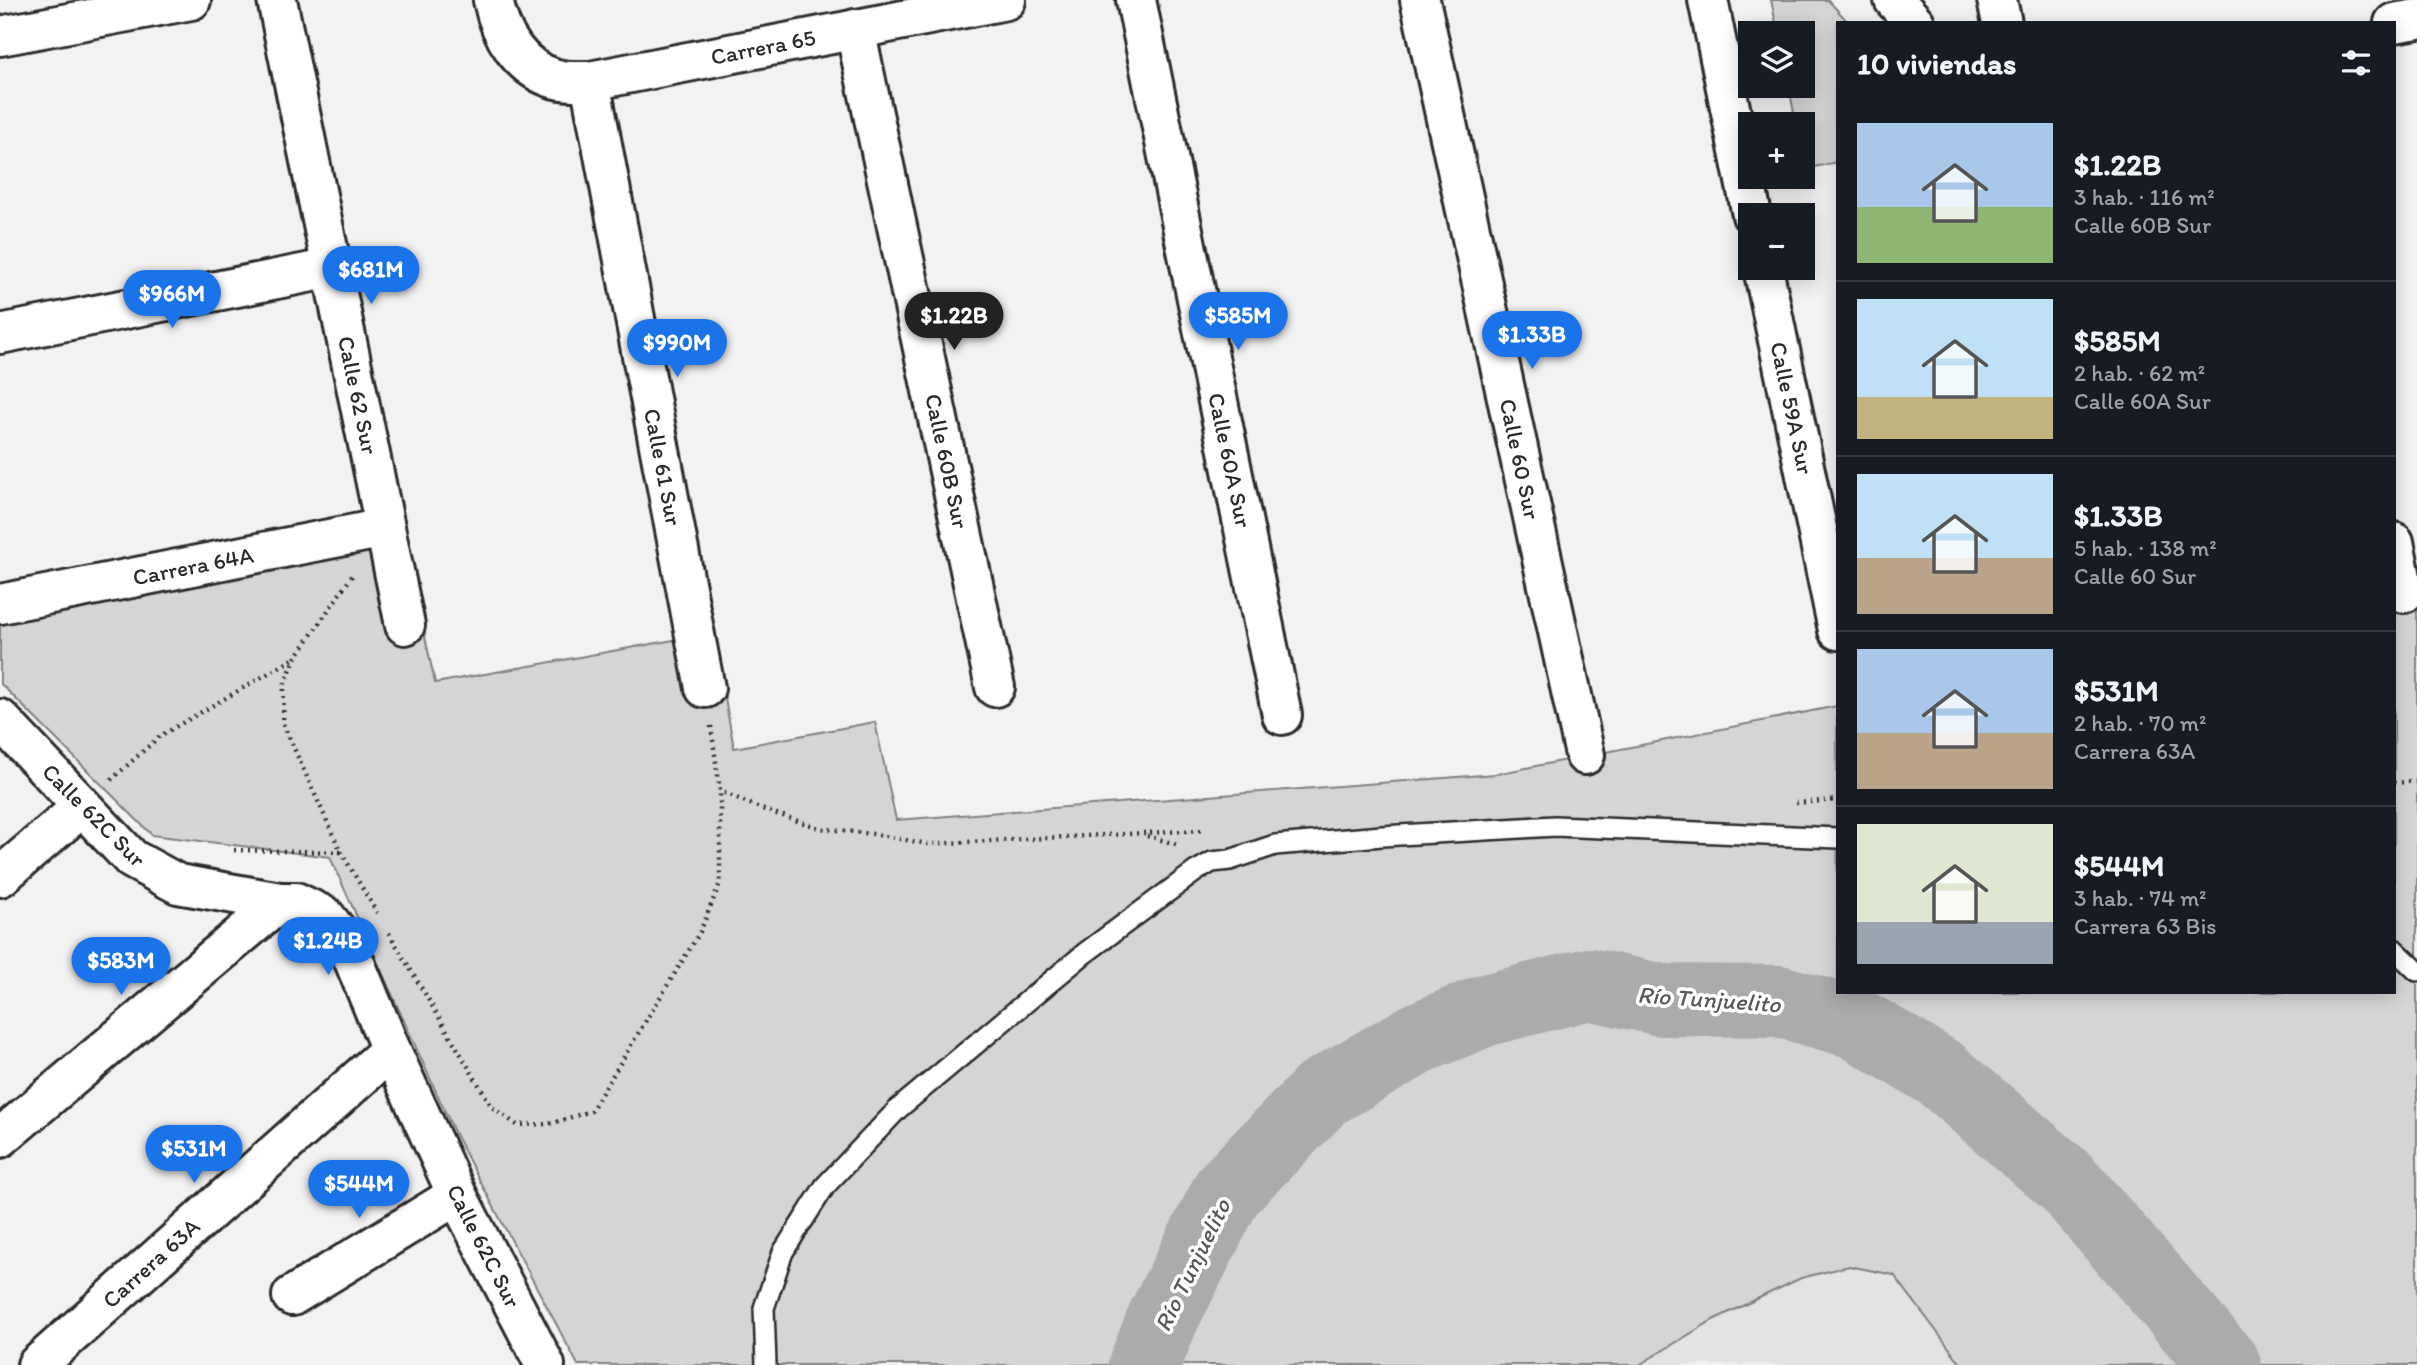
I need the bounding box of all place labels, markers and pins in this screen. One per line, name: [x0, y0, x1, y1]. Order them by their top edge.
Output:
pin: $681M: [322, 246, 420, 306]
pin: $966M: [123, 270, 221, 330]
pin: $1.22B: [897, 292, 1011, 352]
pin: $585M: [1189, 292, 1287, 352]
pin: $1.33B: [1475, 312, 1589, 371]
pin: $990M: [628, 320, 726, 379]
pin: $1.24B: [271, 918, 385, 977]
pin: $583M: [72, 937, 170, 997]
pin: $531M: [145, 1126, 243, 1185]
pin: $544M: [310, 1160, 408, 1220]

